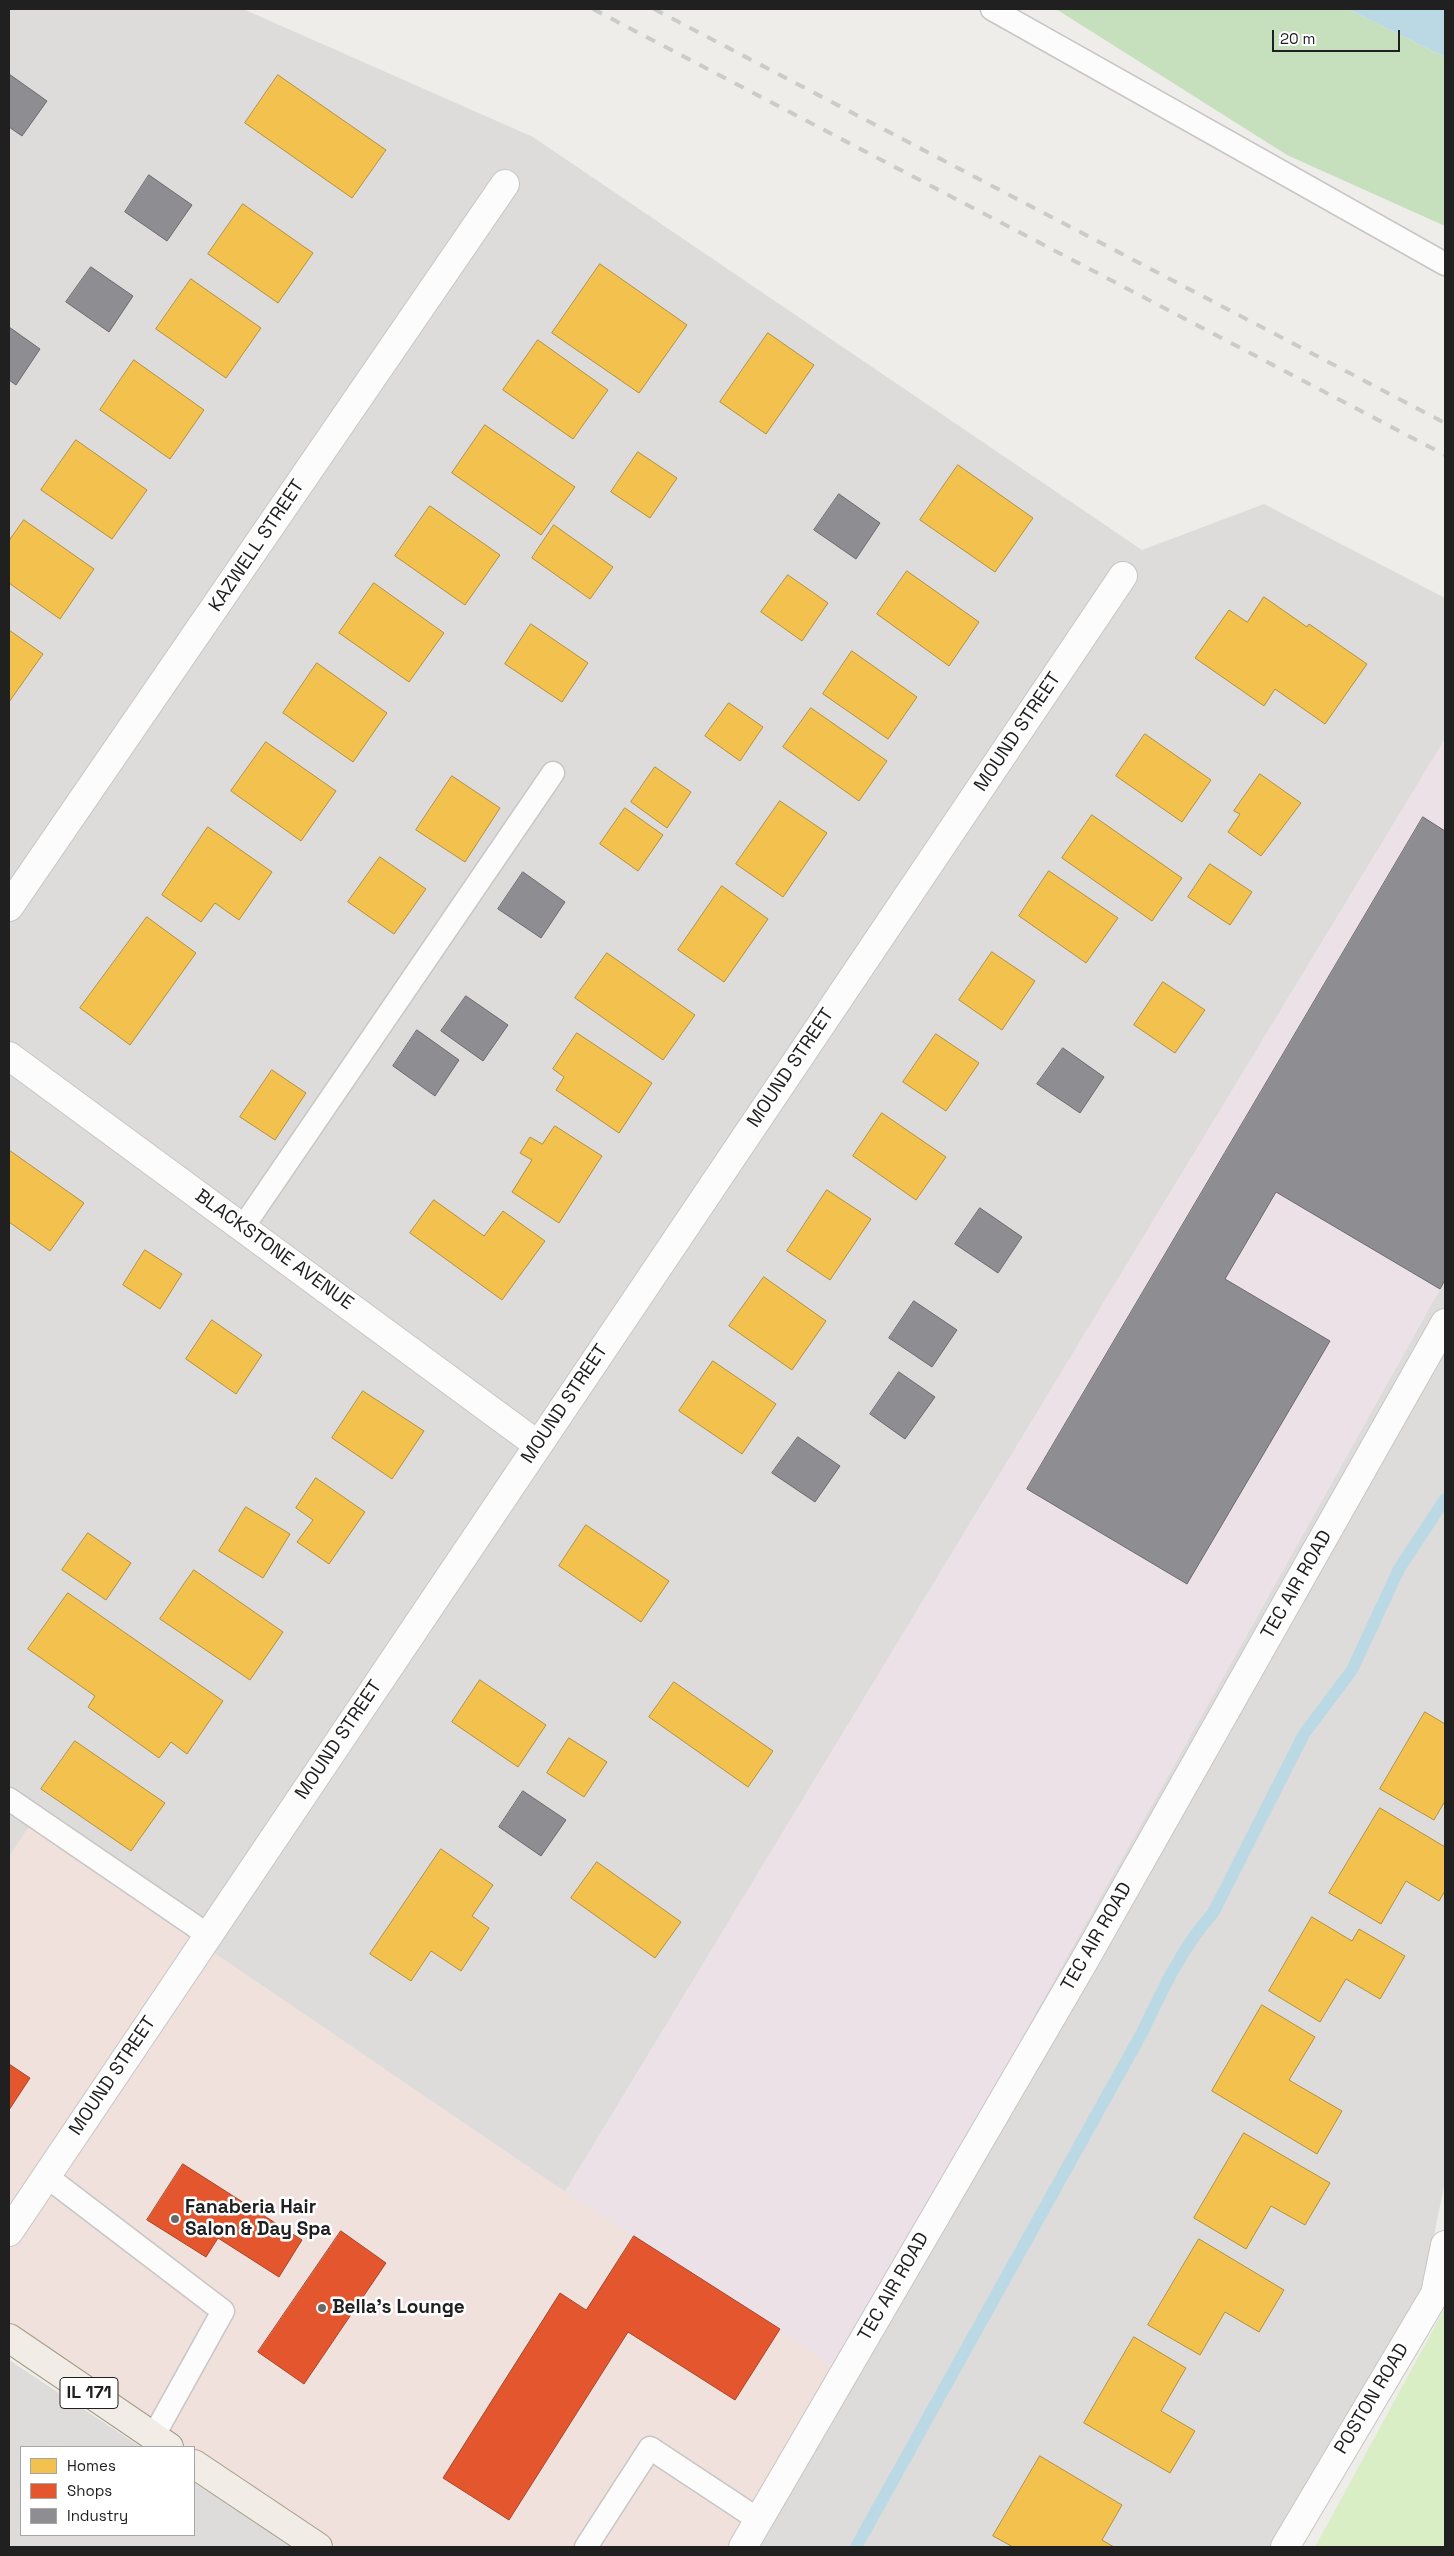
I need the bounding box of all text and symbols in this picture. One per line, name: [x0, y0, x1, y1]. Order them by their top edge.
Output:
scale bar: [1274, 20, 1402, 52]
text: 20 m: [1280, 29, 1315, 48]
street label: KAZWELL STREET: [204, 476, 310, 616]
street label: MOUND STREET: [970, 668, 1066, 796]
street label: MOUND STREET: [743, 1004, 839, 1132]
street label: BLACKSTONE AVENUE: [190, 1185, 358, 1315]
street label: MOUND STREET: [517, 1340, 613, 1468]
street label: TEC AIR ROAD: [1257, 1527, 1337, 1643]
street label: MOUND STREET: [291, 1676, 387, 1804]
street label: TEC AIR ROAD: [1057, 1879, 1137, 1995]
street label: MOUND STREET: [65, 2012, 161, 2140]
place label: Fanaberia Hair Salon & Day Spa: [185, 2197, 331, 2241]
marker: Fanaberia Hair Salon & Day Spa: [169, 2213, 181, 2225]
street label: TEC AIR ROAD: [854, 2229, 934, 2345]
place label: Bella's Lounge: [332, 2297, 465, 2319]
marker: Bella's Lounge: [316, 2302, 328, 2314]
street label: POSTON ROAD: [1330, 2340, 1414, 2458]
road number: IL 171: [60, 2378, 118, 2408]
legend: [20, 2446, 195, 2536]
text: Homes: [67, 2456, 116, 2475]
text: Shops: [67, 2481, 112, 2500]
text: Industry: [67, 2506, 128, 2525]

